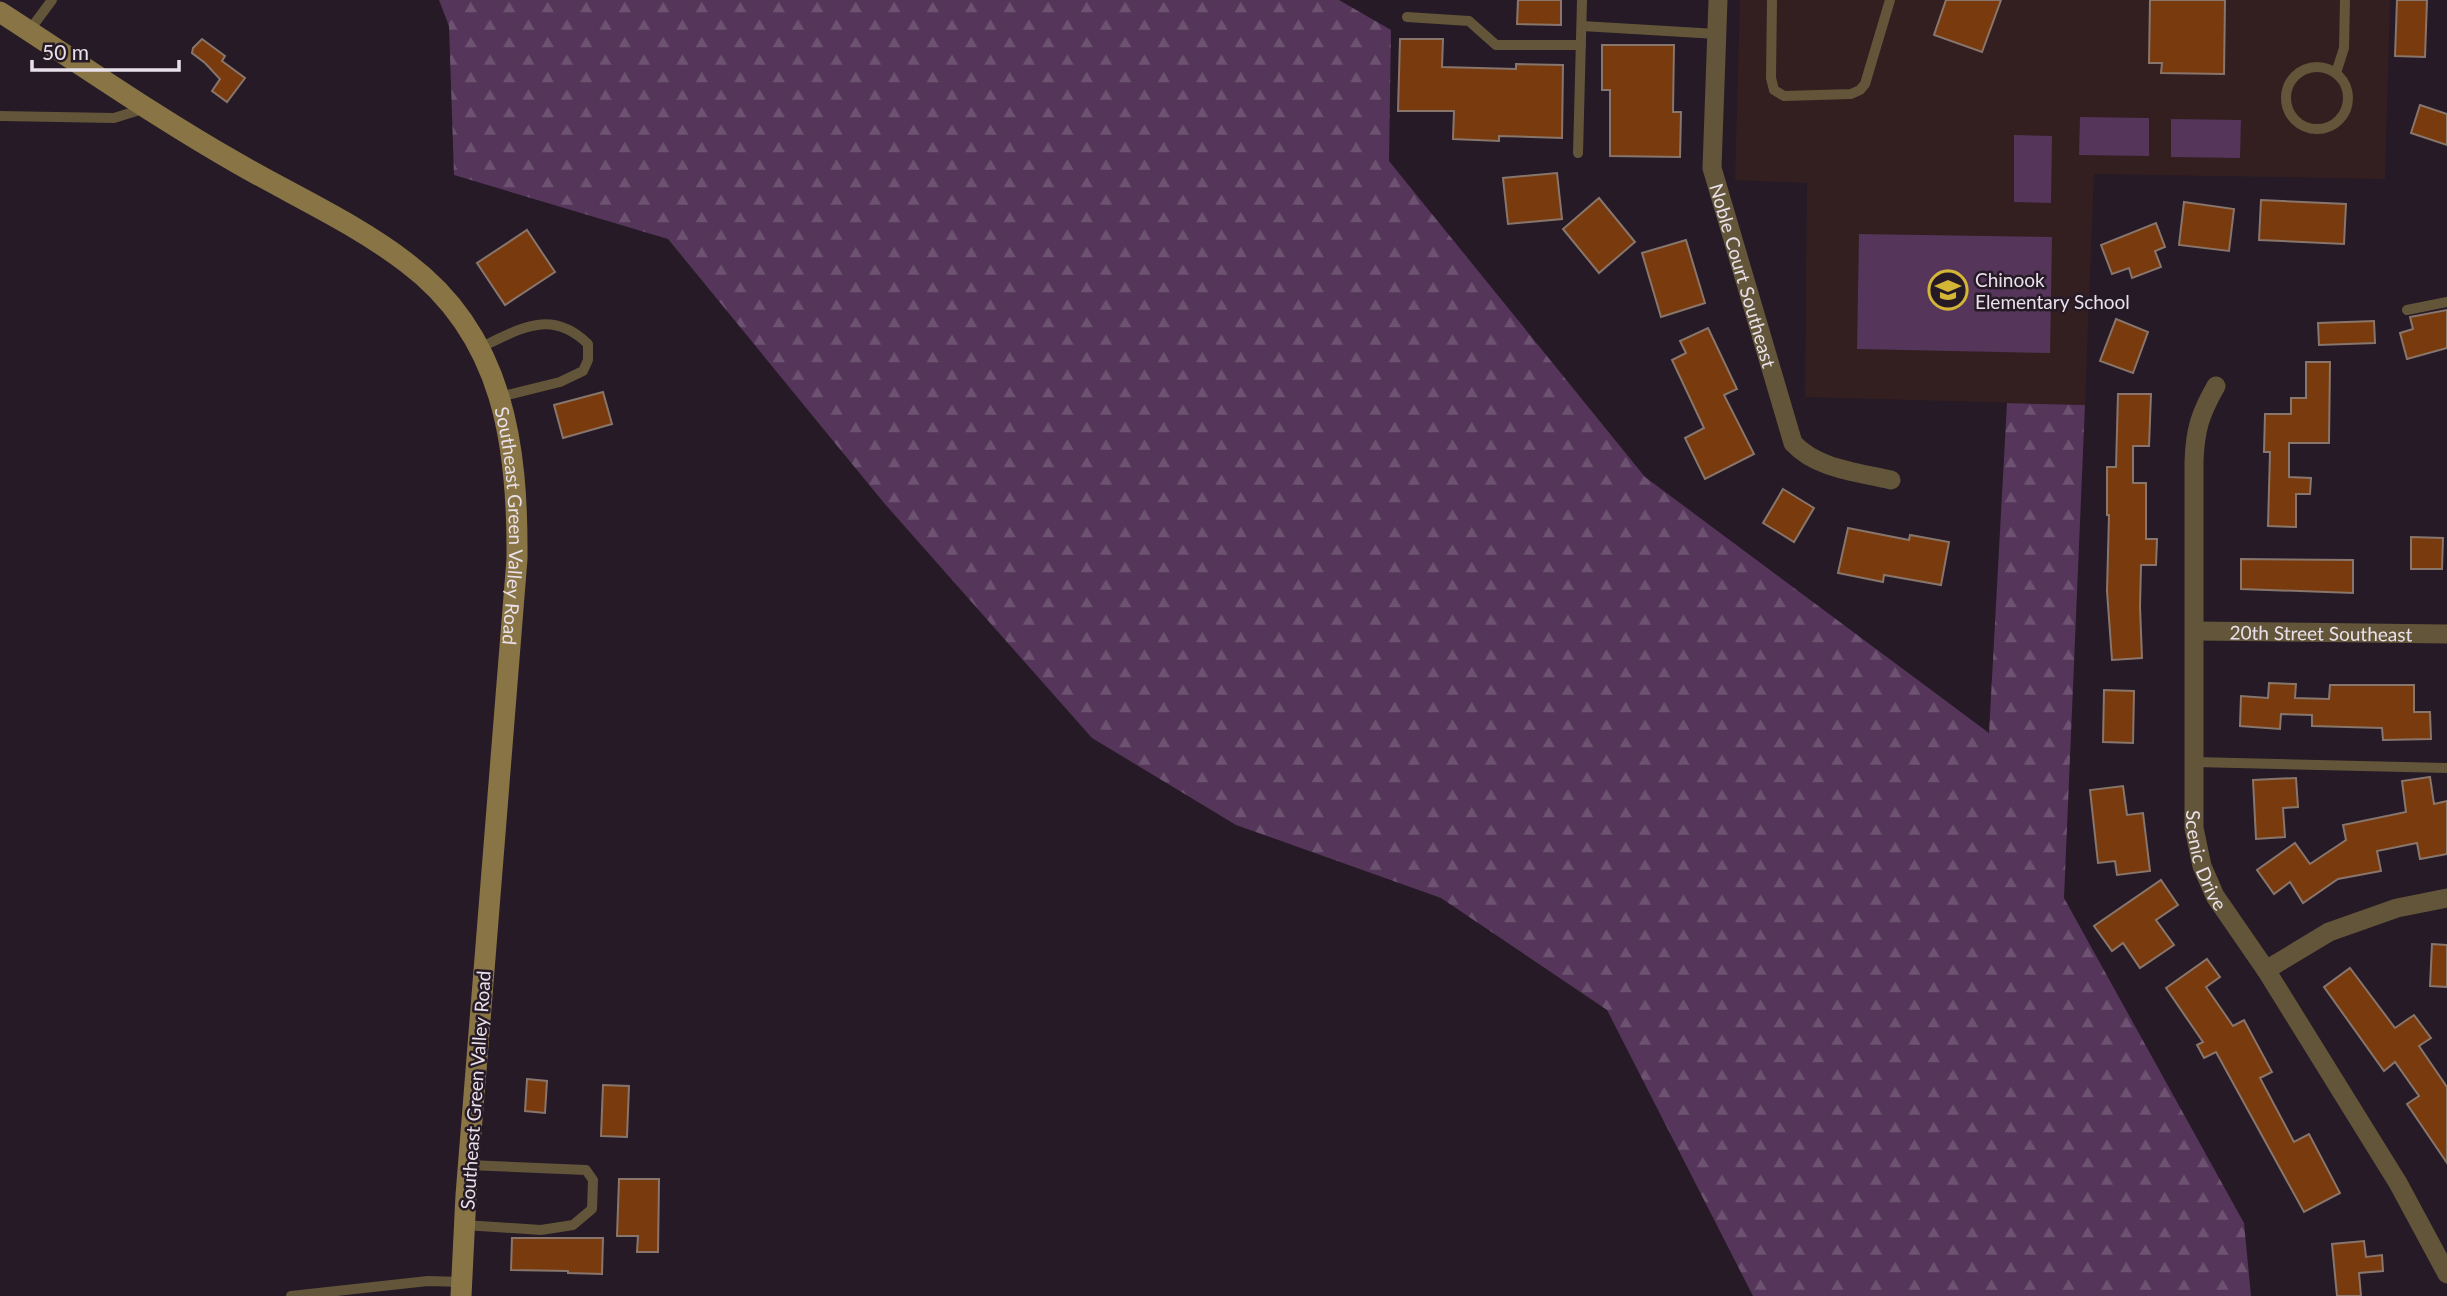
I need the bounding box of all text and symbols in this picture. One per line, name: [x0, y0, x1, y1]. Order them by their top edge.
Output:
scale bar: [32, 28, 178, 72]
text: 50 m: [42, 39, 89, 64]
street label: Noble Court Southeast: [1706, 180, 1782, 370]
place label: Chinook Elementary School: [1975, 268, 2130, 313]
school or university icon: Chinook Elementary School: [1927, 269, 1969, 311]
street label: Southeast Green Valley Road: [491, 404, 529, 646]
street label: 20th Street Southeast: [2229, 620, 2413, 645]
street label: Scenic Drive: [2183, 810, 2233, 914]
street label: Southeast Green Valley Road: [455, 970, 495, 1210]

